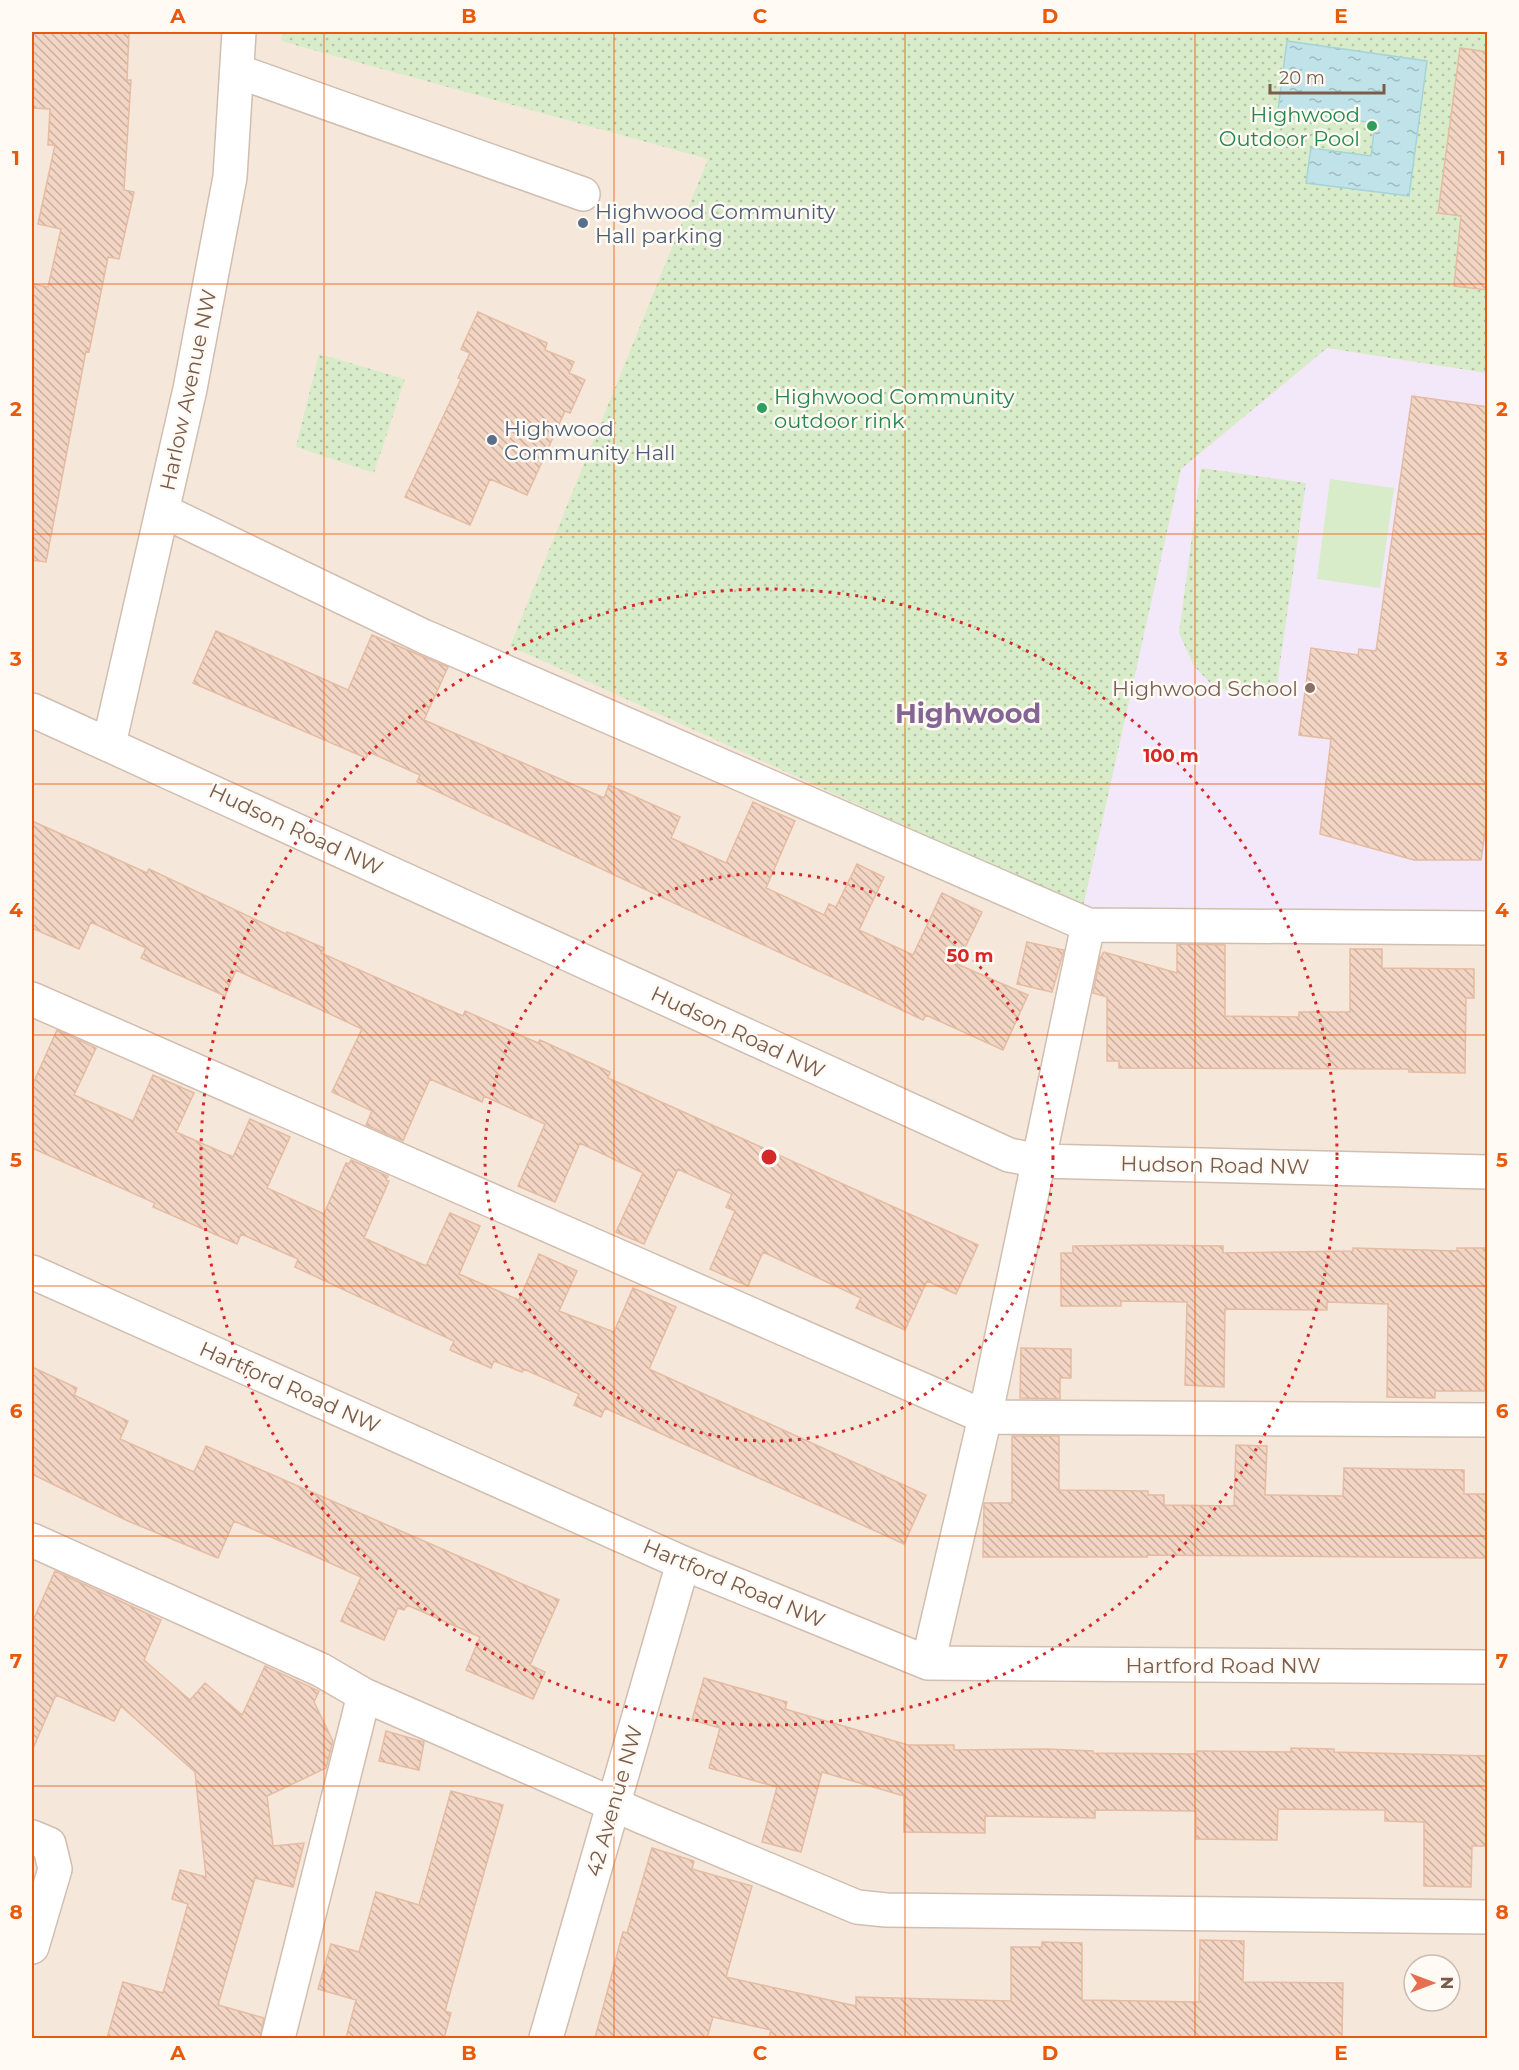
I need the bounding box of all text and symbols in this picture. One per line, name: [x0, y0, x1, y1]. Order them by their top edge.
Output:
text: A: [169, 4, 186, 28]
text: B: [461, 4, 477, 28]
text: C: [753, 4, 768, 28]
text: D: [1042, 4, 1058, 28]
text: E: [1334, 4, 1348, 28]
scale bar: [1270, 57, 1384, 95]
text: 20 m: [1279, 67, 1325, 89]
place label: Highwood Outdoor Pool: [1219, 102, 1360, 151]
marker: Highwood Outdoor Pool: [1365, 119, 1379, 133]
text: 1: [12, 146, 20, 170]
text: 1: [1498, 146, 1506, 170]
place label: Highwood Community Hall parking: [595, 199, 836, 248]
marker: Highwood Community Hall parking: [576, 216, 590, 230]
street label: Harlow Avenue NW: [154, 287, 222, 493]
place label: Highwood Community outdoor rink: [774, 384, 1015, 433]
text: 2: [10, 397, 22, 421]
text: 2: [1496, 397, 1508, 421]
marker: Highwood Community outdoor rink: [755, 401, 769, 415]
place label: Highwood Community Hall: [504, 416, 675, 465]
marker: Highwood Community Hall: [485, 433, 499, 447]
text: 3: [9, 647, 22, 671]
text: 3: [1495, 647, 1508, 671]
place label: Highwood School: [1112, 676, 1298, 701]
marker: Highwood School: [1303, 681, 1317, 695]
district label: Highwood: [895, 697, 1041, 730]
text: 100 m: [1143, 745, 1199, 767]
street label: Hudson Road NW: [205, 778, 387, 880]
text: 4: [9, 898, 23, 922]
text: 4: [1495, 898, 1509, 922]
text: 50 m: [947, 945, 993, 967]
street label: Hudson Road NW: [647, 981, 829, 1083]
centre of rings: [759, 1147, 779, 1167]
text: 5: [10, 1148, 22, 1172]
text: 5: [1496, 1148, 1508, 1172]
street label: Hudson Road NW: [1120, 1151, 1310, 1179]
street label: Hartford Road NW: [196, 1336, 384, 1438]
text: 6: [10, 1399, 23, 1423]
text: 6: [1496, 1399, 1509, 1423]
street label: Hartford Road NW: [639, 1533, 829, 1633]
text: 7: [10, 1649, 22, 1673]
text: 7: [1496, 1649, 1508, 1673]
street label: Hartford Road NW: [1125, 1653, 1321, 1678]
street label: 42 Avenue NW: [580, 1723, 648, 1879]
text: 8: [9, 1900, 23, 1924]
text: 8: [1495, 1900, 1509, 1924]
north arrow: [1402, 1953, 1462, 2013]
text: N: [1437, 1977, 1456, 1989]
text: A: [169, 2041, 186, 2065]
text: B: [461, 2041, 477, 2065]
text: C: [753, 2041, 768, 2065]
text: D: [1042, 2041, 1058, 2065]
text: E: [1334, 2041, 1348, 2065]

